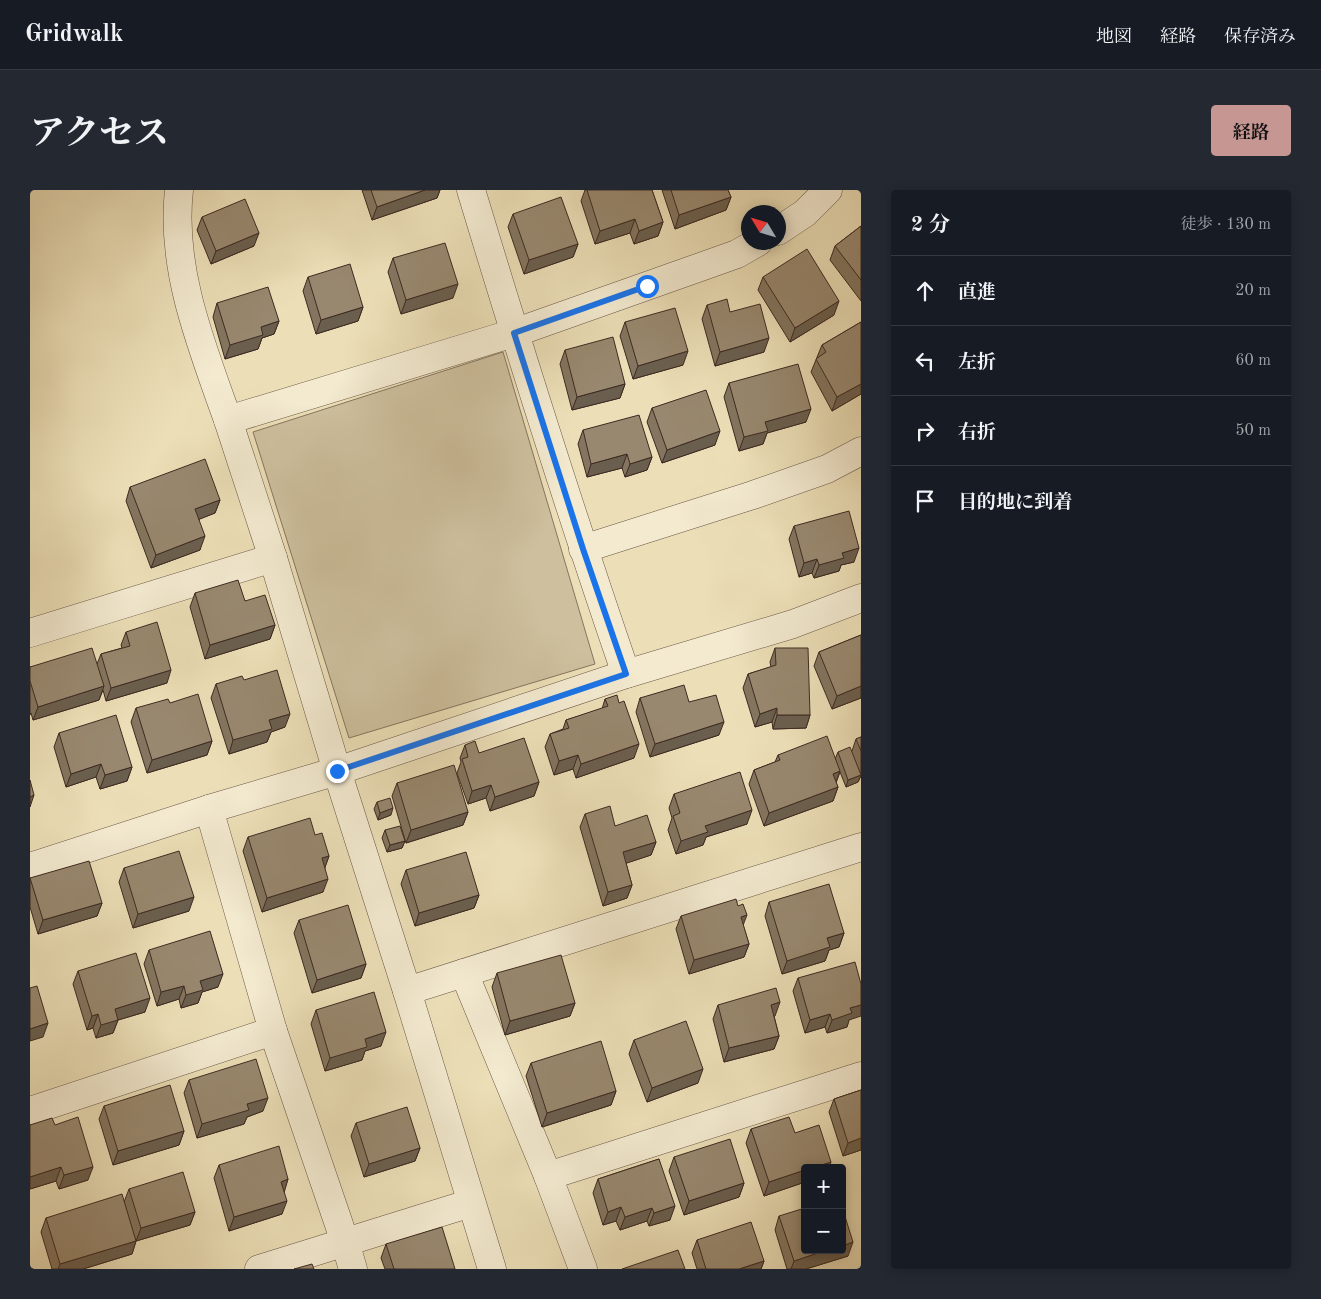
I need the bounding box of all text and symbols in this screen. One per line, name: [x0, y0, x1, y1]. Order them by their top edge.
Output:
text: Gridwalk: [25, 23, 123, 47]
text: 地図: [1096, 28, 1132, 46]
text: 経路: [1160, 28, 1196, 46]
text: 保存済み: [1224, 28, 1296, 46]
button: 経路: [1211, 105, 1291, 156]
text: アクセス: [30, 117, 169, 152]
north arrow: [741, 205, 786, 250]
text: 2 分: [911, 215, 950, 236]
text: 徒歩 · 130 m: [1181, 217, 1271, 233]
route start: [636, 275, 659, 298]
icon: ahead: [911, 277, 939, 305]
text: 20 m: [1235, 283, 1271, 299]
text: 直進: [958, 284, 996, 303]
icon: left: [911, 347, 939, 375]
text: 60 m: [1235, 353, 1271, 369]
text: 左折: [958, 354, 996, 373]
icon: right: [911, 417, 939, 445]
text: 50 m: [1235, 423, 1271, 439]
text: 右折: [958, 424, 996, 443]
icon: arrive: [911, 487, 939, 515]
text: 目的地に到着: [958, 494, 1072, 513]
route end: [326, 760, 349, 783]
map controls: [801, 1164, 846, 1254]
button: +: [801, 1164, 846, 1209]
button: −: [801, 1209, 846, 1254]

